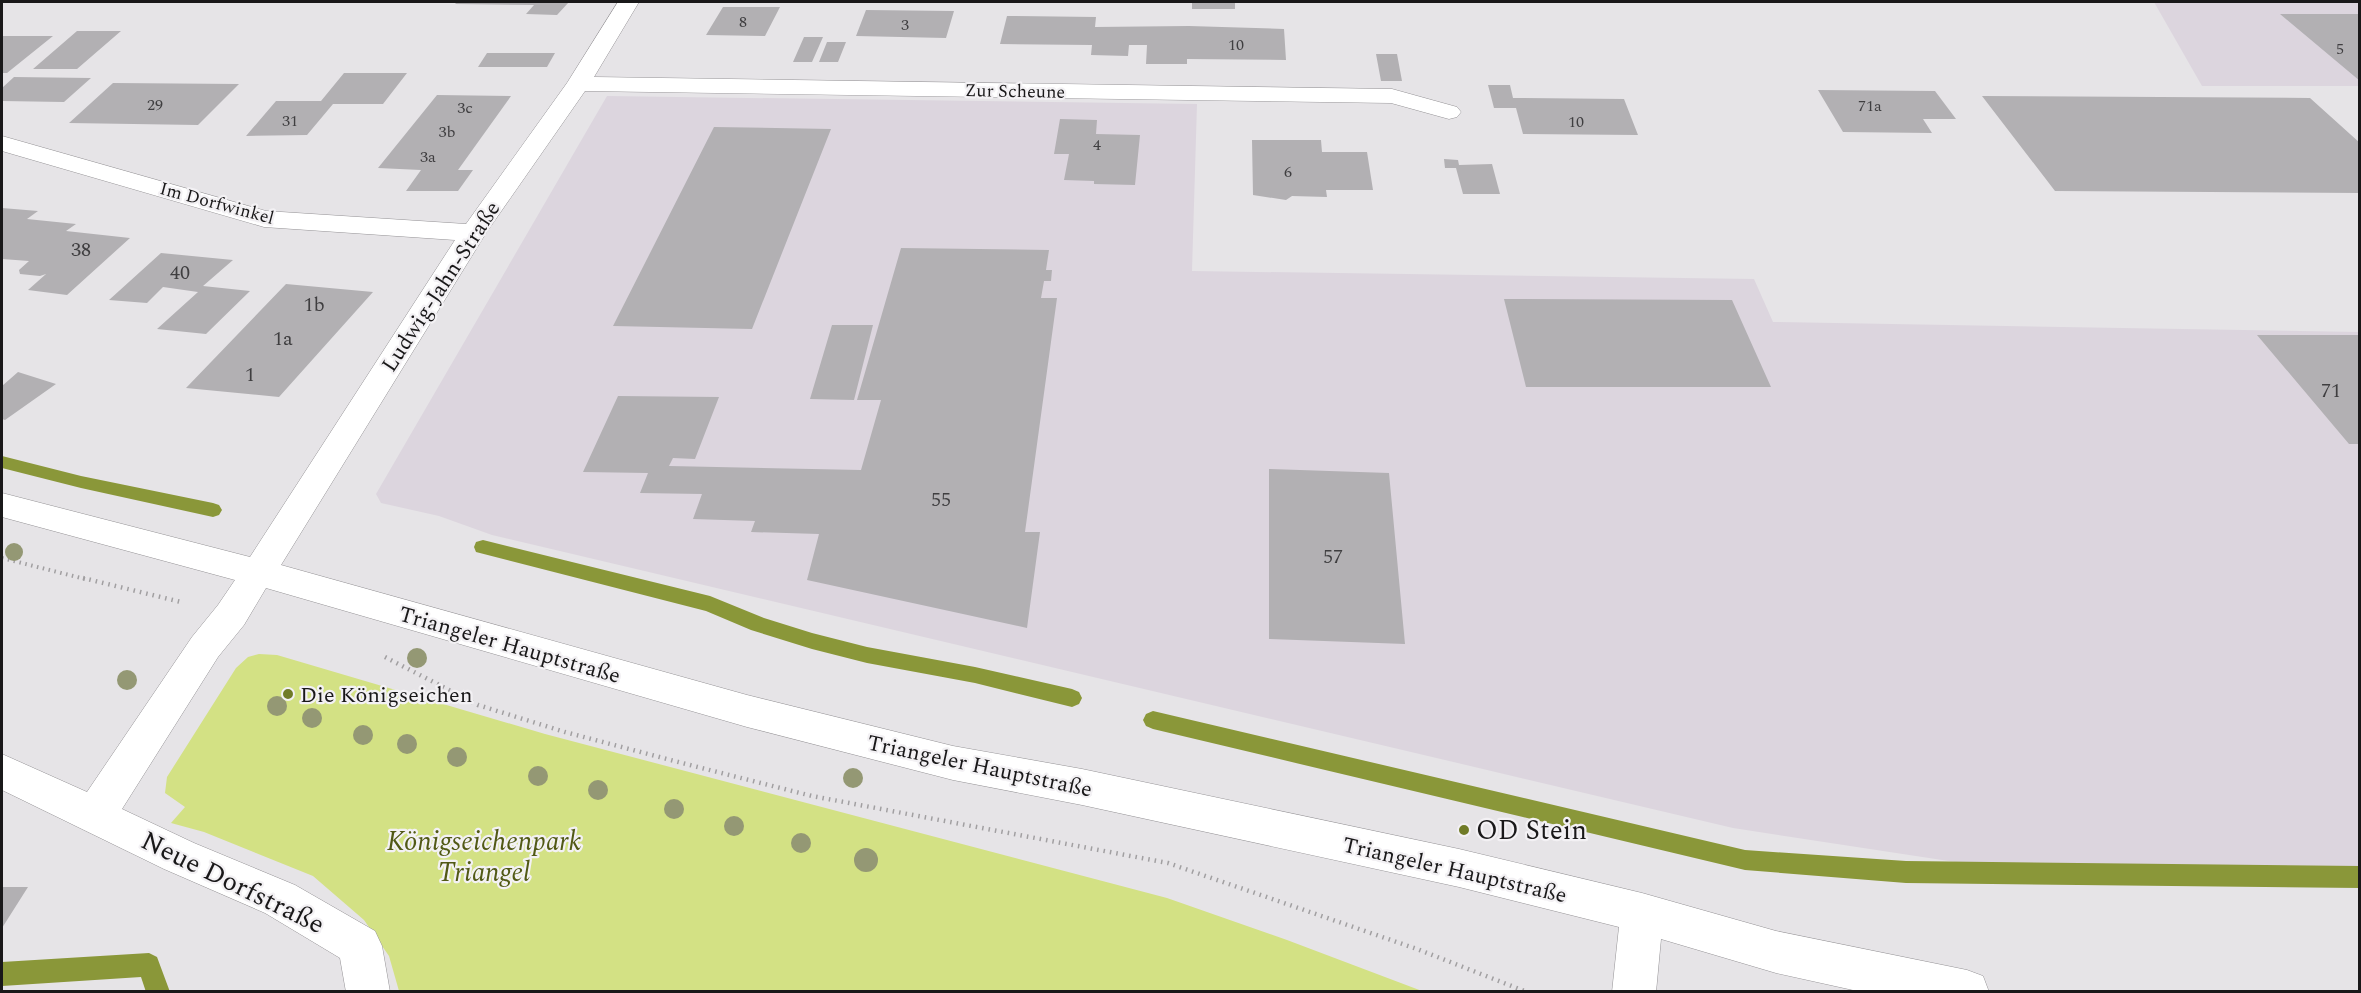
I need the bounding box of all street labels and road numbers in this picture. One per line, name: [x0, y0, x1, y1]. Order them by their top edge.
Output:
street label: Zur Scheune: [965, 77, 1065, 106]
street label: Im Dorfwinkel: [157, 175, 277, 232]
street label: Ludwig-Jahn-Straße: [373, 195, 509, 379]
street label: Triangeler Hauptstraße: [395, 598, 624, 693]
street label: Triangeler Hauptstraße: [864, 727, 1095, 806]
street label: Neue Dorfstraße: [133, 820, 332, 946]
street label: Triangeler Hauptstraße: [1339, 829, 1570, 912]

